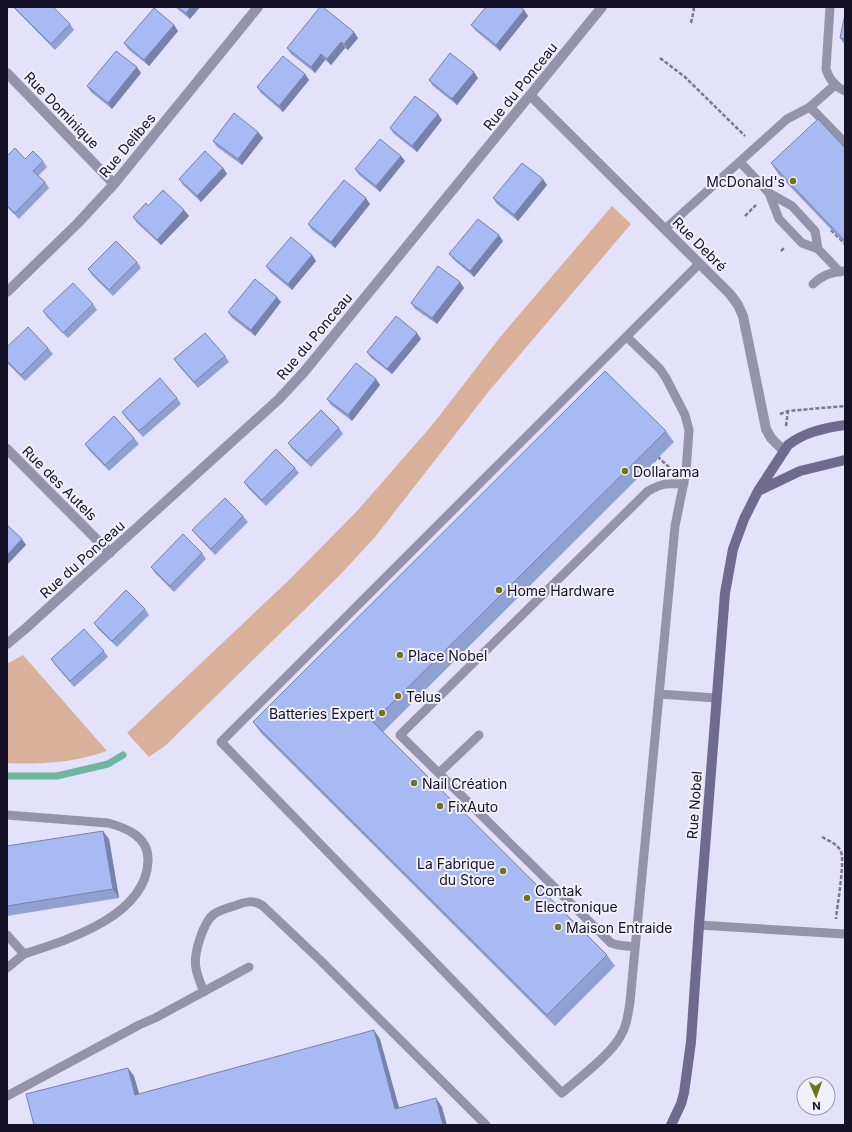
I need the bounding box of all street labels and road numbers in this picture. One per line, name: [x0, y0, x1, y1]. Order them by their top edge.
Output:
street label: Rue du Ponceau: [479, 39, 561, 133]
street label: Rue Dominique: [21, 68, 103, 152]
street label: Rue Delibes: [95, 109, 159, 181]
street label: Rue Debré: [669, 213, 731, 275]
street label: Rue du Ponceau: [273, 289, 355, 383]
street label: Rue des Autels: [19, 442, 101, 524]
street label: Rue du Ponceau: [36, 516, 128, 602]
street label: Rue Nobel: [683, 770, 705, 840]

